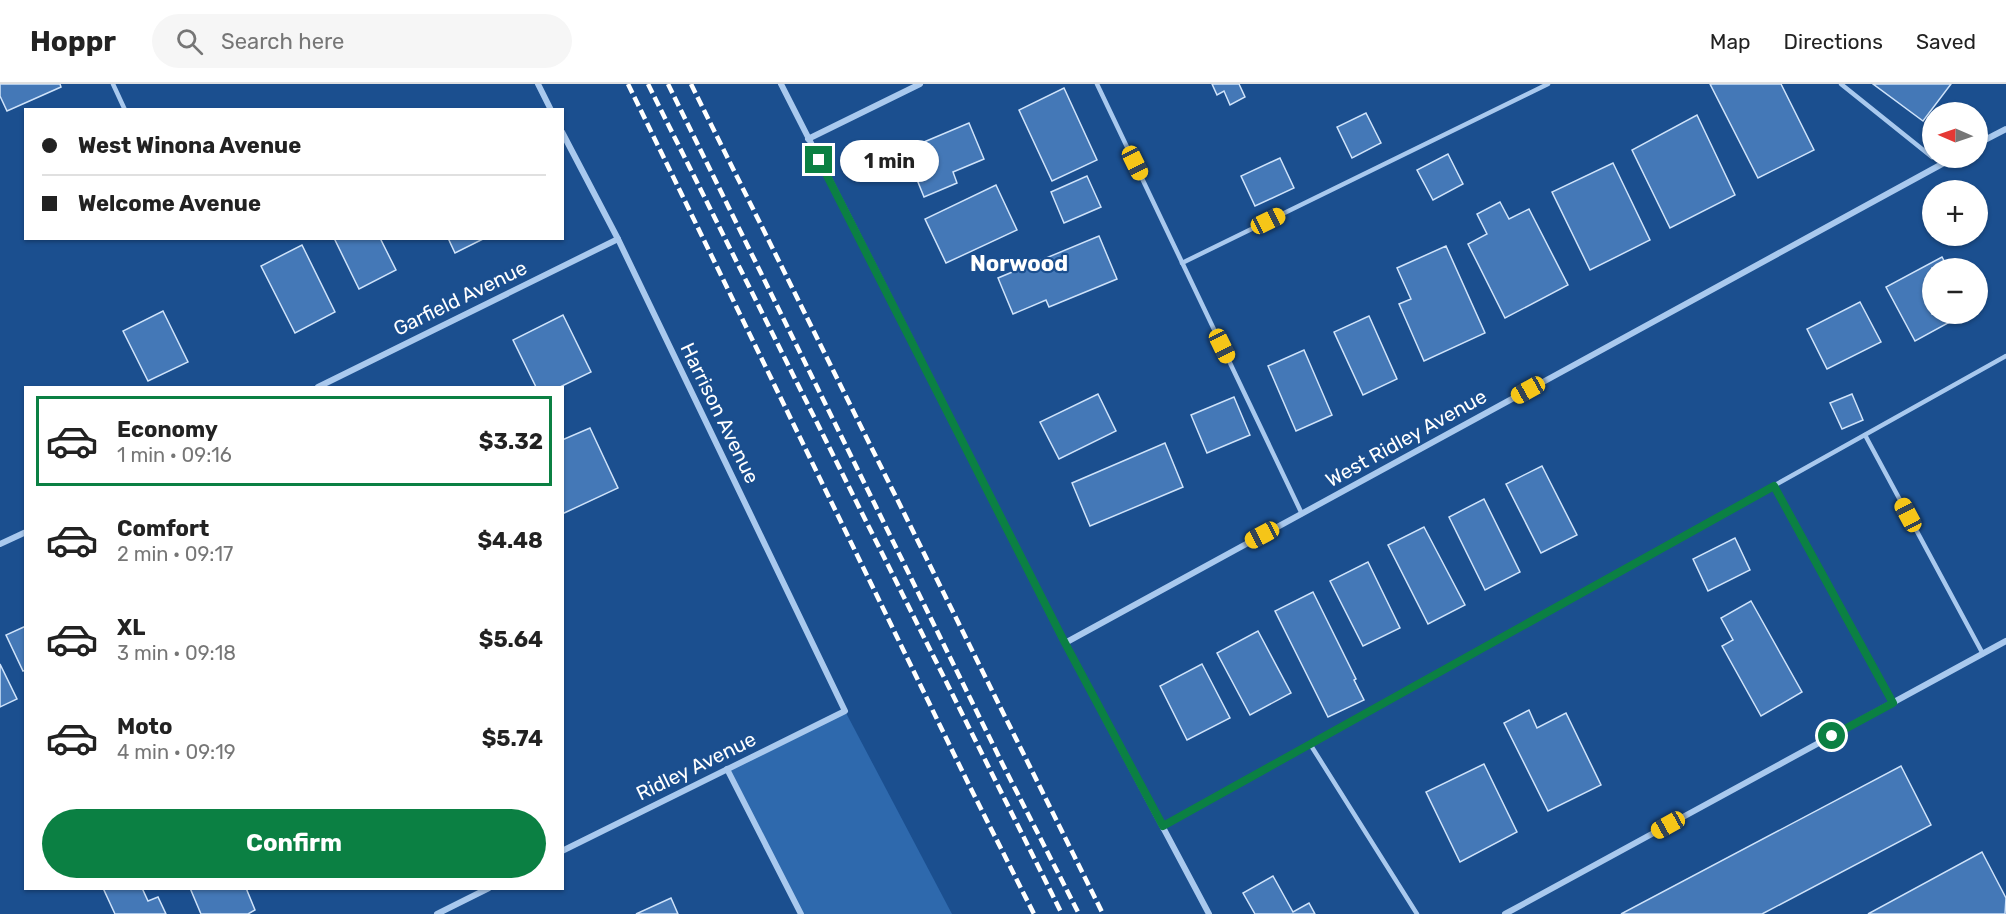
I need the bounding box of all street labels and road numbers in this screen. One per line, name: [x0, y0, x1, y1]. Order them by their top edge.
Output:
street label: Garfield Avenue: [389, 255, 531, 341]
street label: Harrison Avenue: [676, 339, 764, 487]
street label: West Ridley Avenue: [1321, 384, 1491, 492]
street label: Ridley Avenue: [632, 727, 760, 805]

